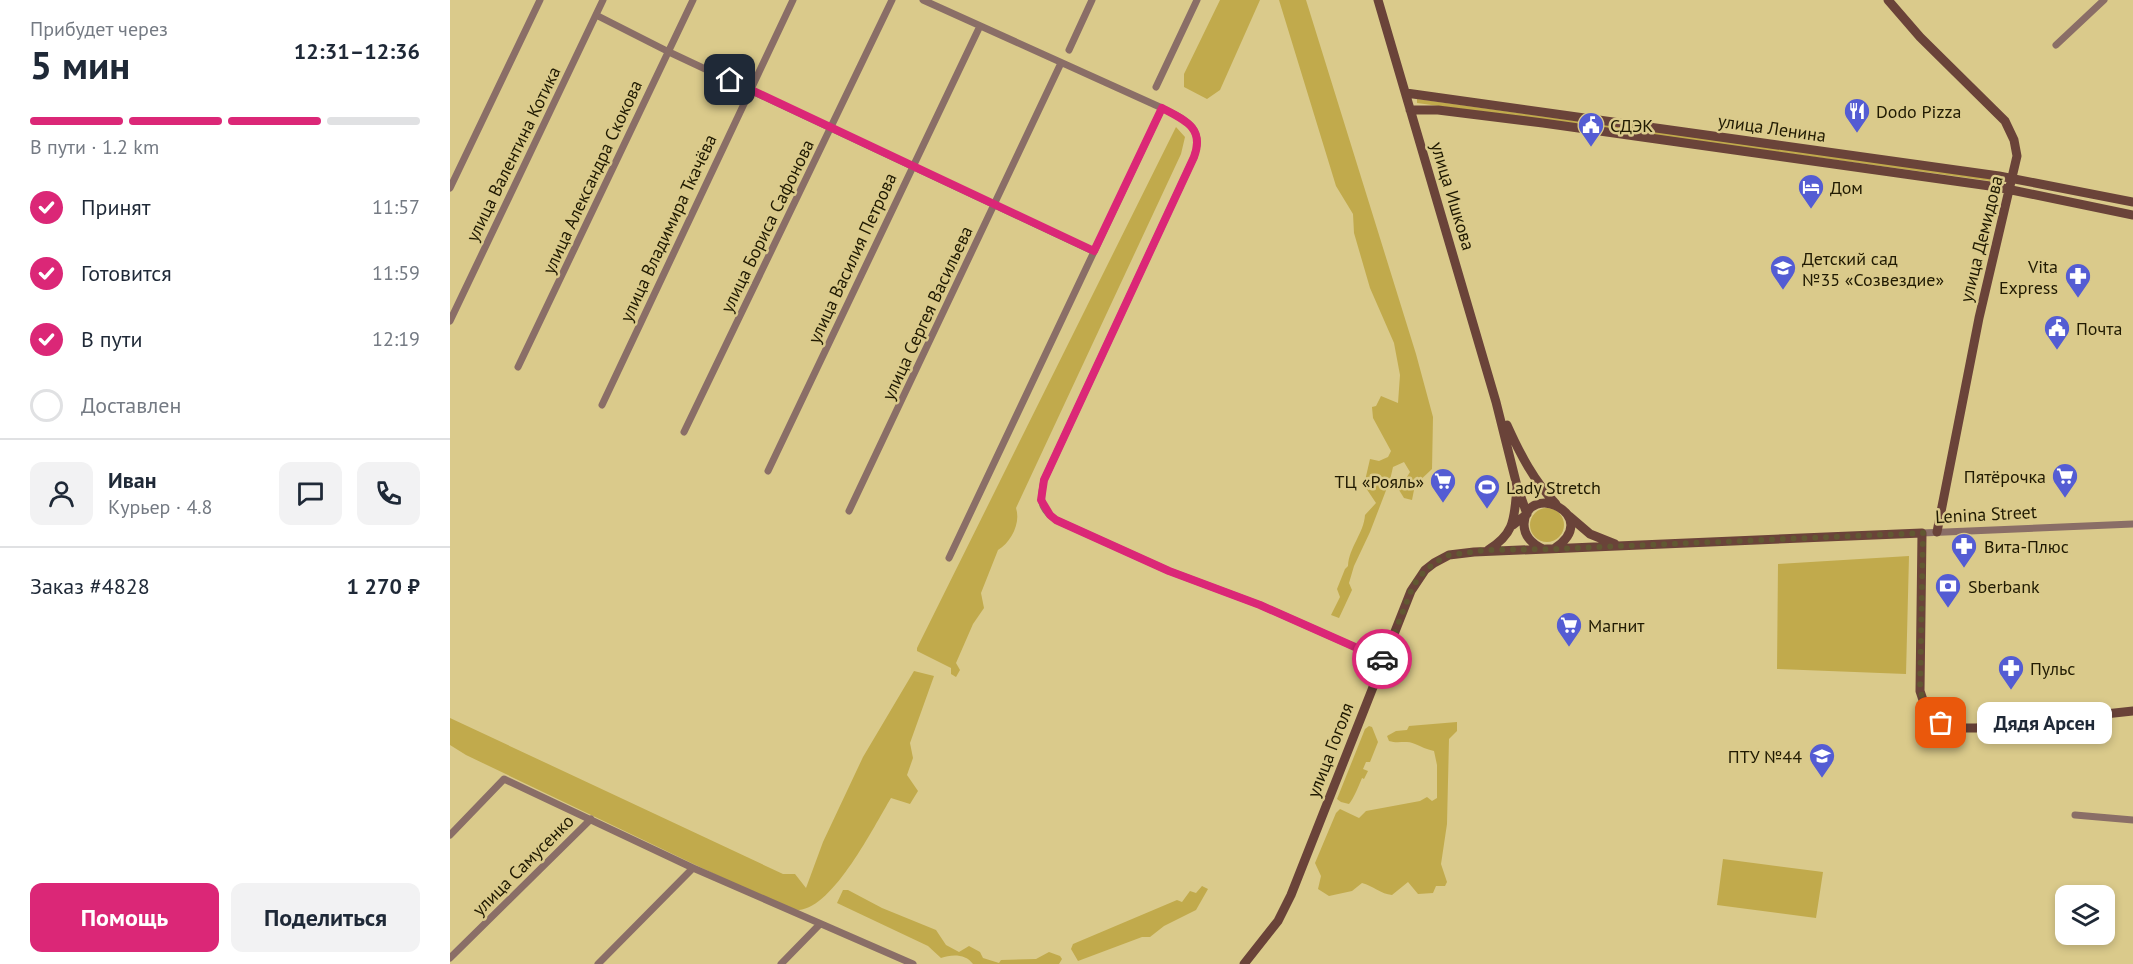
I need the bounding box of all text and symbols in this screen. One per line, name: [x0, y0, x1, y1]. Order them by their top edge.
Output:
text: Прибудет через: [30, 16, 168, 42]
text: 12:31–12:36: [294, 37, 420, 65]
text: 5 мин: [30, 39, 130, 90]
pin: [704, 54, 755, 105]
street label: улица Валентина Котика: [461, 63, 565, 245]
icon: home: [713, 63, 746, 96]
street label: улица Александра Скокова: [537, 76, 647, 278]
restaurant icon: Dodo Pizza: [1842, 96, 1872, 134]
place label: Dodo Pizza: [1876, 100, 1961, 123]
street label: улица Ленина: [1716, 109, 1828, 147]
public building icon: СДЭК: [1576, 110, 1606, 148]
place label: СДЭК: [1610, 114, 1653, 137]
street label: улица Владимира Ткачёва: [614, 130, 722, 326]
text: В пути · 1.2 km: [30, 134, 159, 160]
street label: улица Бориса Сафонова: [715, 136, 819, 316]
street label: улица Ишкова: [1426, 139, 1480, 253]
street label: улица Василия Петрова: [802, 169, 902, 347]
hotel icon: Дом: [1796, 172, 1826, 210]
street label: улица Демидова: [1954, 173, 2008, 305]
place label: Дом: [1830, 176, 1863, 199]
icon: check: [30, 191, 63, 224]
text: Принят: [81, 193, 151, 221]
text: 11:57: [372, 194, 420, 220]
street label: улица Сергея Васильева: [877, 222, 977, 404]
place label: Детский сад №35 «Созвездие»: [1802, 247, 1944, 291]
school or university icon: Детский сад №35 «Созвездие»: [1768, 253, 1798, 291]
place label: Vita Express: [1999, 255, 2058, 299]
icon: check: [30, 257, 63, 290]
text: Готовится: [81, 259, 172, 287]
text: 11:59: [372, 260, 420, 286]
pharmacy icon: Vita Express: [2063, 261, 2093, 299]
public building icon: Почта: [2042, 313, 2072, 351]
place label: Почта: [2076, 317, 2122, 340]
icon: check: [30, 323, 63, 356]
text: В пути: [81, 325, 143, 353]
text: 12:19: [372, 326, 420, 352]
text: Доставлен: [81, 391, 181, 419]
supermarket icon: Пятёрочка: [2050, 461, 2080, 499]
button: person: [30, 462, 93, 525]
button: chat: [279, 462, 342, 525]
button: phone: [357, 462, 420, 525]
place label: Пятёрочка: [1964, 465, 2046, 488]
text: Иван: [108, 466, 157, 494]
supermarket icon: ТЦ «Рояль»: [1428, 466, 1458, 504]
place label: ТЦ «Рояль»: [1335, 470, 1424, 493]
sports icon: Lady Stretch: [1472, 472, 1502, 510]
place label: Lady Stretch: [1506, 476, 1601, 499]
text: Курьер · 4.8: [108, 494, 212, 520]
street label: Lenina Street: [1935, 500, 2037, 528]
pharmacy icon: Вита-Плюс: [1949, 531, 1979, 569]
place label: Вита-Плюс: [1984, 535, 2069, 558]
bank icon: Sberbank: [1933, 571, 1963, 609]
text: Заказ #4828: [30, 572, 150, 600]
text: 1 270 ₽: [346, 572, 420, 600]
place label: Sberbank: [1968, 575, 2040, 598]
supermarket icon: Магнит: [1554, 610, 1584, 648]
place label: Магнит: [1588, 614, 1645, 637]
courier: [1352, 629, 1412, 689]
icon: car: [1366, 643, 1399, 676]
pharmacy icon: Пульс: [1996, 653, 2026, 691]
place label: Пульс: [2030, 657, 2075, 680]
pin: [1915, 697, 1966, 748]
street label: улица Гоголя: [1301, 699, 1359, 801]
callout: Дядя Арсен: [1977, 702, 2112, 744]
icon: bag: [1924, 706, 1957, 739]
text: Дядя Арсен: [1994, 710, 2095, 736]
school or university icon: ПТУ №44: [1807, 741, 1837, 779]
place label: ПТУ №44: [1728, 745, 1802, 768]
street label: улица Самусенко: [467, 809, 579, 921]
button: Помощь: [30, 883, 219, 952]
button: Поделиться: [231, 883, 420, 952]
map controls: [2055, 885, 2115, 945]
button: layers: [2055, 885, 2115, 945]

